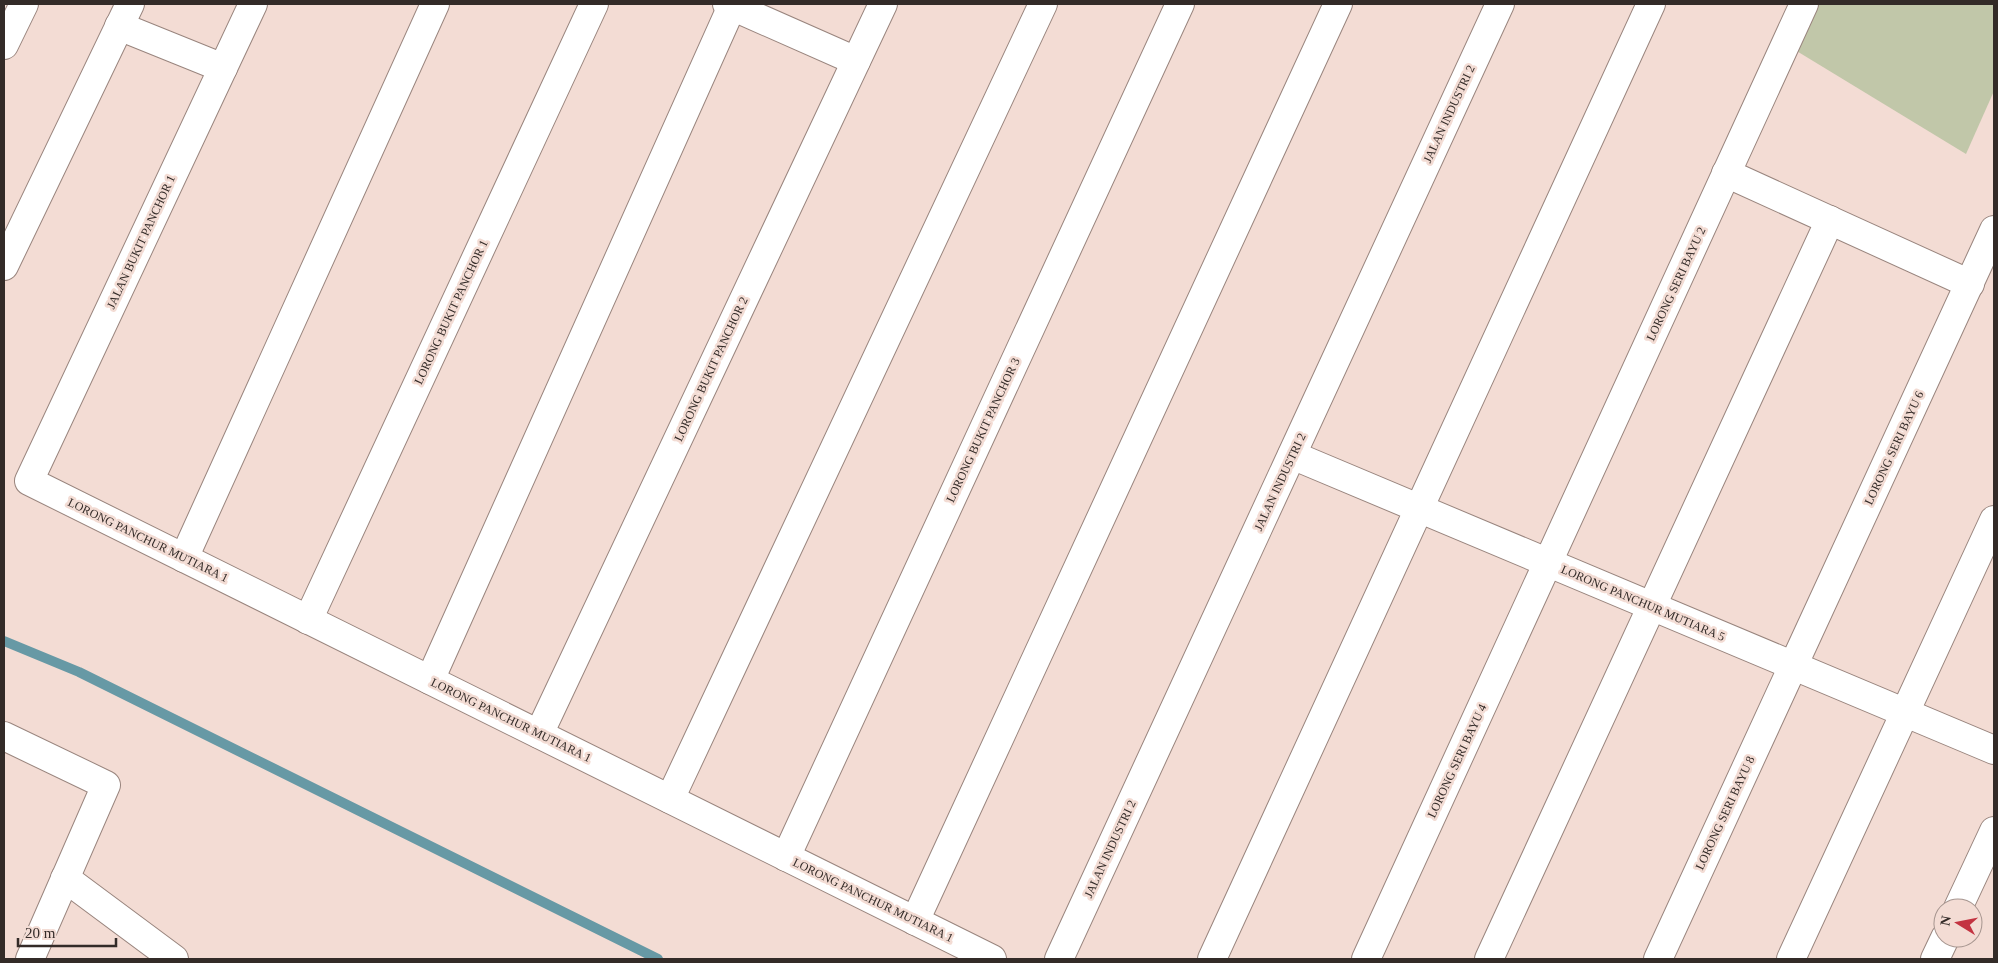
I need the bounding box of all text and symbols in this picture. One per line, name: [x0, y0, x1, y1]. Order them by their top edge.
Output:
street label: JALAN INDUSTRI 2: [1420, 63, 1478, 165]
street label: JALAN BUKIT PANCHOR 1: [104, 173, 178, 311]
street label: LORONG SERI BAYU 2: [1643, 225, 1709, 343]
street label: LORONG BUKIT PANCHOR 1: [411, 238, 491, 386]
street label: LORONG BUKIT PANCHOR 2: [671, 295, 751, 443]
street label: LORONG BUKIT PANCHOR 3: [943, 356, 1023, 504]
street label: LORONG SERI BAYU 6: [1861, 389, 1927, 507]
street label: JALAN INDUSTRI 2: [1251, 431, 1309, 533]
street label: LORONG PANCHUR MUTIARA 1: [66, 495, 230, 585]
street label: LORONG PANCHUR MUTIARA 5: [1559, 562, 1727, 644]
street label: LORONG PANCHUR MUTIARA 1: [429, 675, 593, 765]
street label: LORONG SERI BAYU 4: [1424, 702, 1490, 820]
street label: LORONG SERI BAYU 8: [1692, 754, 1758, 872]
street label: JALAN INDUSTRI 2: [1081, 798, 1139, 900]
street label: LORONG PANCHUR MUTIARA 1: [791, 855, 955, 945]
north arrow: [1933, 898, 1983, 948]
text: N: [1937, 915, 1954, 927]
scale bar: [18, 916, 115, 948]
text: 20 m: [25, 925, 56, 941]

